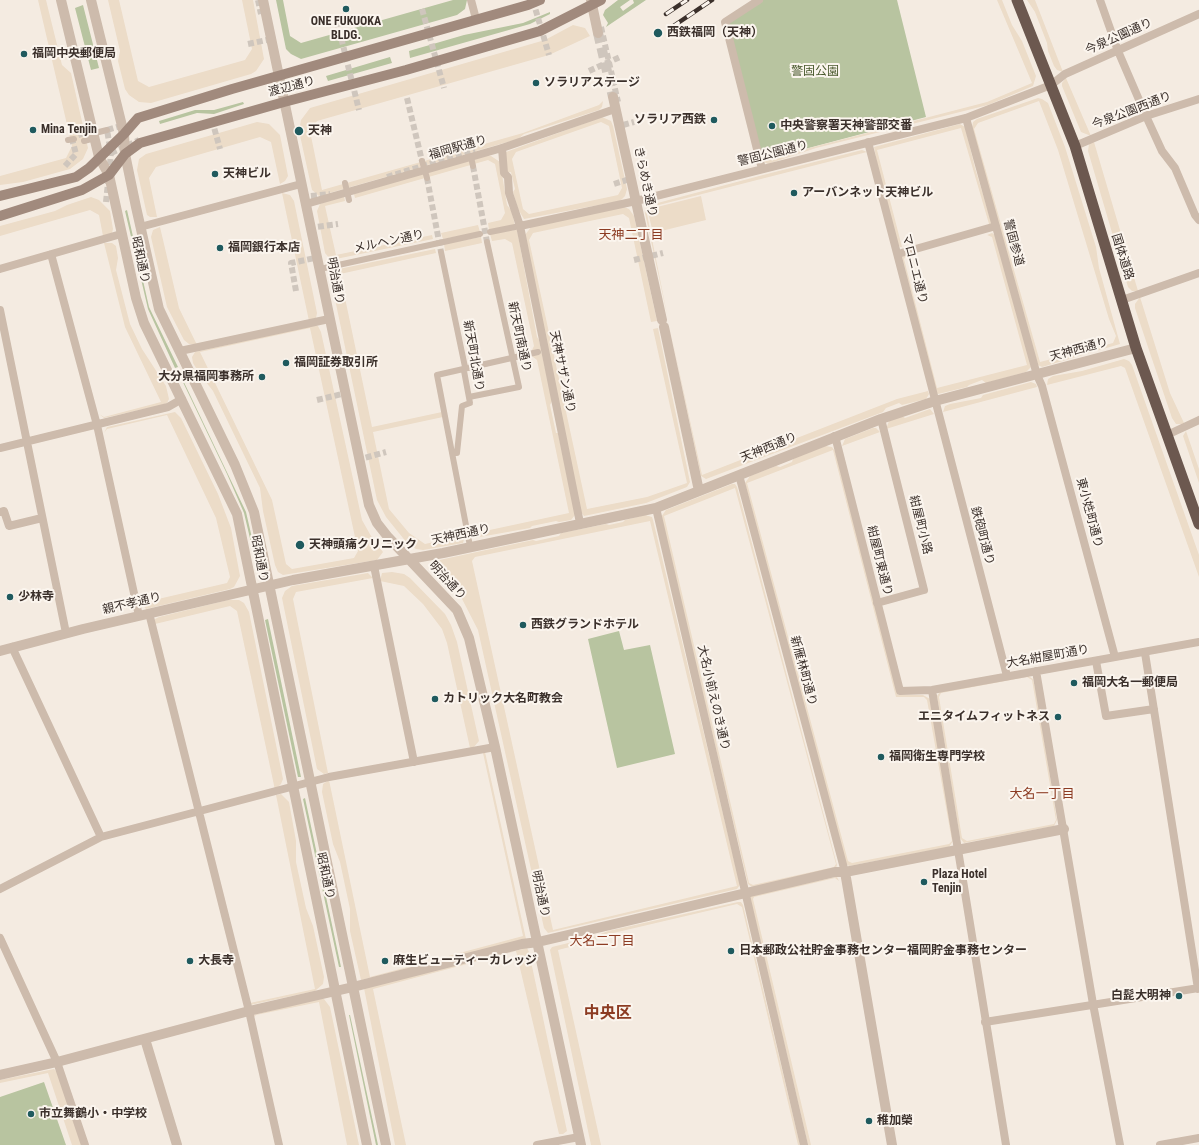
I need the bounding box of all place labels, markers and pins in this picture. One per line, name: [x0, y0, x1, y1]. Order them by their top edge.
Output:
marker: ONE FUKUOKA BLDG.: [341, 4, 351, 14]
place label: ONE FUKUOKA BLDG.: [311, 15, 381, 43]
place label: 西鉄福岡（天神）: [667, 26, 763, 40]
marker: 西鉄福岡（天神）: [652, 27, 664, 39]
place label: 福岡中央郵便局: [32, 47, 116, 61]
marker: 福岡中央郵便局: [19, 49, 29, 59]
place label: ソラリアステージ: [544, 76, 640, 90]
marker: ソラリアステージ: [531, 78, 541, 88]
place label: ソラリア西鉄: [634, 113, 706, 127]
marker: ソラリア西鉄: [709, 115, 719, 125]
place label: 中央警察署天神警部交番: [780, 119, 912, 133]
marker: 中央警察署天神警部交番: [767, 121, 777, 131]
place label: Mina Tenjin: [41, 123, 97, 137]
place label: 天神: [308, 124, 332, 138]
marker: Mina Tenjin: [28, 125, 38, 135]
marker: 天神: [293, 125, 305, 137]
place label: 天神ビル: [223, 167, 271, 181]
marker: 天神ビル: [210, 169, 220, 179]
place label: アーバンネット天神ビル: [802, 186, 933, 200]
marker: アーバンネット天神ビル: [789, 188, 799, 198]
place label: 福岡銀行本店: [228, 241, 300, 255]
marker: 福岡銀行本店: [215, 243, 225, 253]
place label: 福岡証券取引所: [294, 356, 378, 370]
marker: 福岡証券取引所: [281, 358, 291, 368]
place label: 大分県福岡事務所: [158, 370, 254, 384]
marker: 大分県福岡事務所: [257, 372, 267, 382]
place label: 天神頭痛クリニック: [309, 538, 417, 552]
marker: 天神頭痛クリニック: [294, 539, 306, 551]
place label: 少林寺: [18, 590, 54, 604]
marker: 少林寺: [5, 592, 15, 602]
place label: 西鉄グランドホテル: [531, 618, 639, 632]
marker: 西鉄グランドホテル: [518, 620, 528, 630]
place label: 福岡大名一郵便局: [1082, 676, 1178, 690]
marker: 福岡大名一郵便局: [1069, 678, 1079, 688]
place label: カトリック大名町教会: [443, 692, 563, 706]
marker: カトリック大名町教会: [430, 694, 440, 704]
place label: エニタイムフィットネス: [918, 710, 1050, 724]
marker: エニタイムフィットネス: [1053, 712, 1063, 722]
place label: 福岡衛生専門学校: [889, 750, 985, 764]
marker: 福岡衛生専門学校: [876, 752, 886, 762]
place label: Plaza Hotel Tenjin: [932, 868, 987, 896]
marker: Plaza Hotel Tenjin: [919, 877, 929, 887]
place label: 日本郵政公社貯金事務センター福岡貯金事務センター: [739, 944, 1027, 958]
marker: 日本郵政公社貯金事務センター福岡貯金事務センター: [726, 946, 736, 956]
place label: 大長寺: [198, 954, 234, 968]
place label: 麻生ビューティーカレッジ: [393, 954, 537, 968]
marker: 大長寺: [185, 956, 195, 966]
marker: 麻生ビューティーカレッジ: [380, 956, 390, 966]
place label: 白髭大明神: [1111, 989, 1171, 1003]
marker: 白髭大明神: [1174, 991, 1184, 1001]
place label: 市立舞鶴小・中学校: [39, 1107, 147, 1121]
marker: 市立舞鶴小・中学校: [26, 1109, 36, 1119]
place label: 稚加榮: [877, 1114, 913, 1128]
marker: 稚加榮: [864, 1116, 874, 1126]

